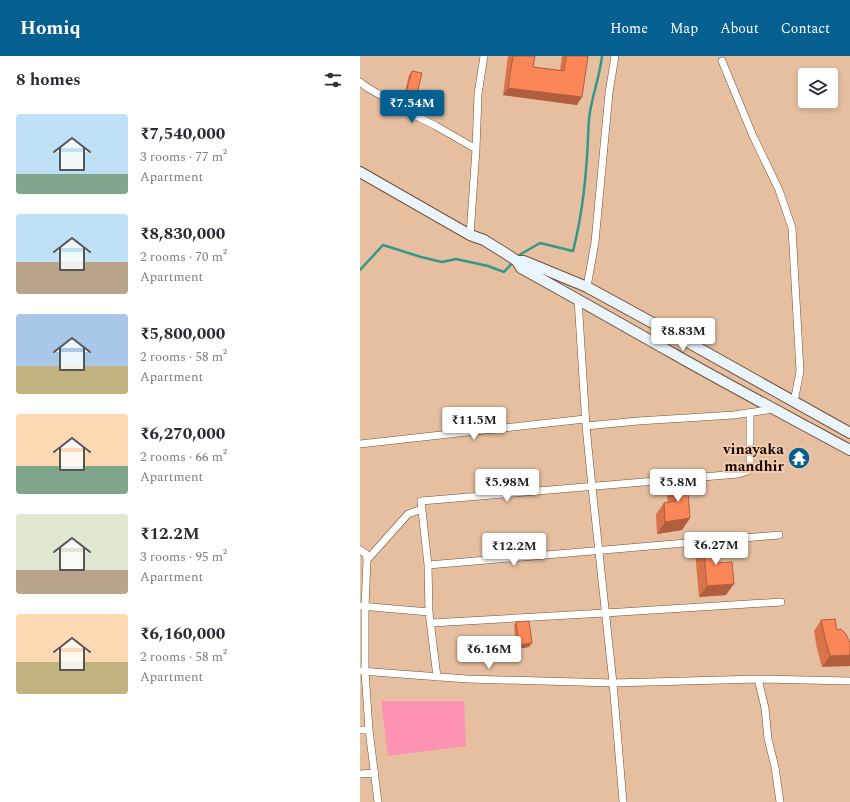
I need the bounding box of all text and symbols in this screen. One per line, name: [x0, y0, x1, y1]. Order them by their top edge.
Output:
text: Homiq: [20, 14, 81, 43]
text: Home: [610, 18, 648, 39]
text: Map: [670, 18, 698, 39]
text: About: [720, 18, 759, 39]
text: Contact: [781, 18, 830, 39]
text: 8 homes: [16, 67, 81, 93]
map controls: [798, 68, 838, 108]
button: layers: [798, 68, 838, 108]
icon: filters: [322, 69, 344, 91]
pin: ₹7.54M: [379, 90, 445, 124]
text: ₹7.54M: [389, 93, 435, 113]
text: ₹7,540,000: [140, 121, 225, 147]
icon: home: [48, 130, 96, 178]
text: 3 rooms · 77 m²: [140, 147, 227, 167]
text: Apartment: [140, 167, 203, 187]
text: ₹8,830,000: [140, 221, 225, 247]
icon: home: [48, 230, 96, 278]
text: 2 rooms · 70 m²: [140, 247, 227, 267]
text: Apartment: [140, 267, 203, 287]
pin: ₹8.83M: [650, 318, 716, 352]
text: ₹5,800,000: [140, 321, 225, 347]
text: ₹8.83M: [660, 321, 706, 341]
icon: home: [48, 330, 96, 378]
text: 2 rooms · 58 m²: [140, 347, 227, 367]
text: Apartment: [140, 367, 203, 387]
pin: ₹11.5M: [441, 407, 507, 441]
text: ₹11.5M: [451, 410, 497, 430]
text: ₹6,270,000: [140, 421, 225, 447]
icon: home: [48, 430, 96, 478]
place label: vinayaka mandhir: [722, 438, 785, 478]
temple icon: vinayaka mandhir: [786, 445, 812, 471]
text: 2 rooms · 66 m²: [140, 447, 227, 467]
text: Apartment: [140, 467, 203, 487]
pin: ₹5.98M: [474, 469, 540, 503]
pin: ₹5.8M: [650, 469, 706, 503]
text: ₹5.98M: [484, 472, 530, 492]
text: ₹5.8M: [659, 472, 697, 492]
text: ₹12.2M: [140, 521, 200, 547]
icon: home: [48, 530, 96, 578]
pin: ₹6.27M: [683, 532, 749, 566]
pin: ₹12.2M: [481, 533, 547, 567]
text: ₹6.27M: [693, 535, 739, 555]
text: ₹12.2M: [491, 536, 537, 556]
text: 3 rooms · 95 m²: [140, 547, 227, 567]
text: Apartment: [140, 567, 203, 587]
text: ₹6,160,000: [140, 621, 225, 647]
icon: home: [48, 630, 96, 678]
pin: ₹6.16M: [456, 636, 522, 670]
text: ₹6.16M: [466, 639, 512, 659]
text: 2 rooms · 58 m²: [140, 647, 227, 667]
text: Apartment: [140, 667, 203, 687]

